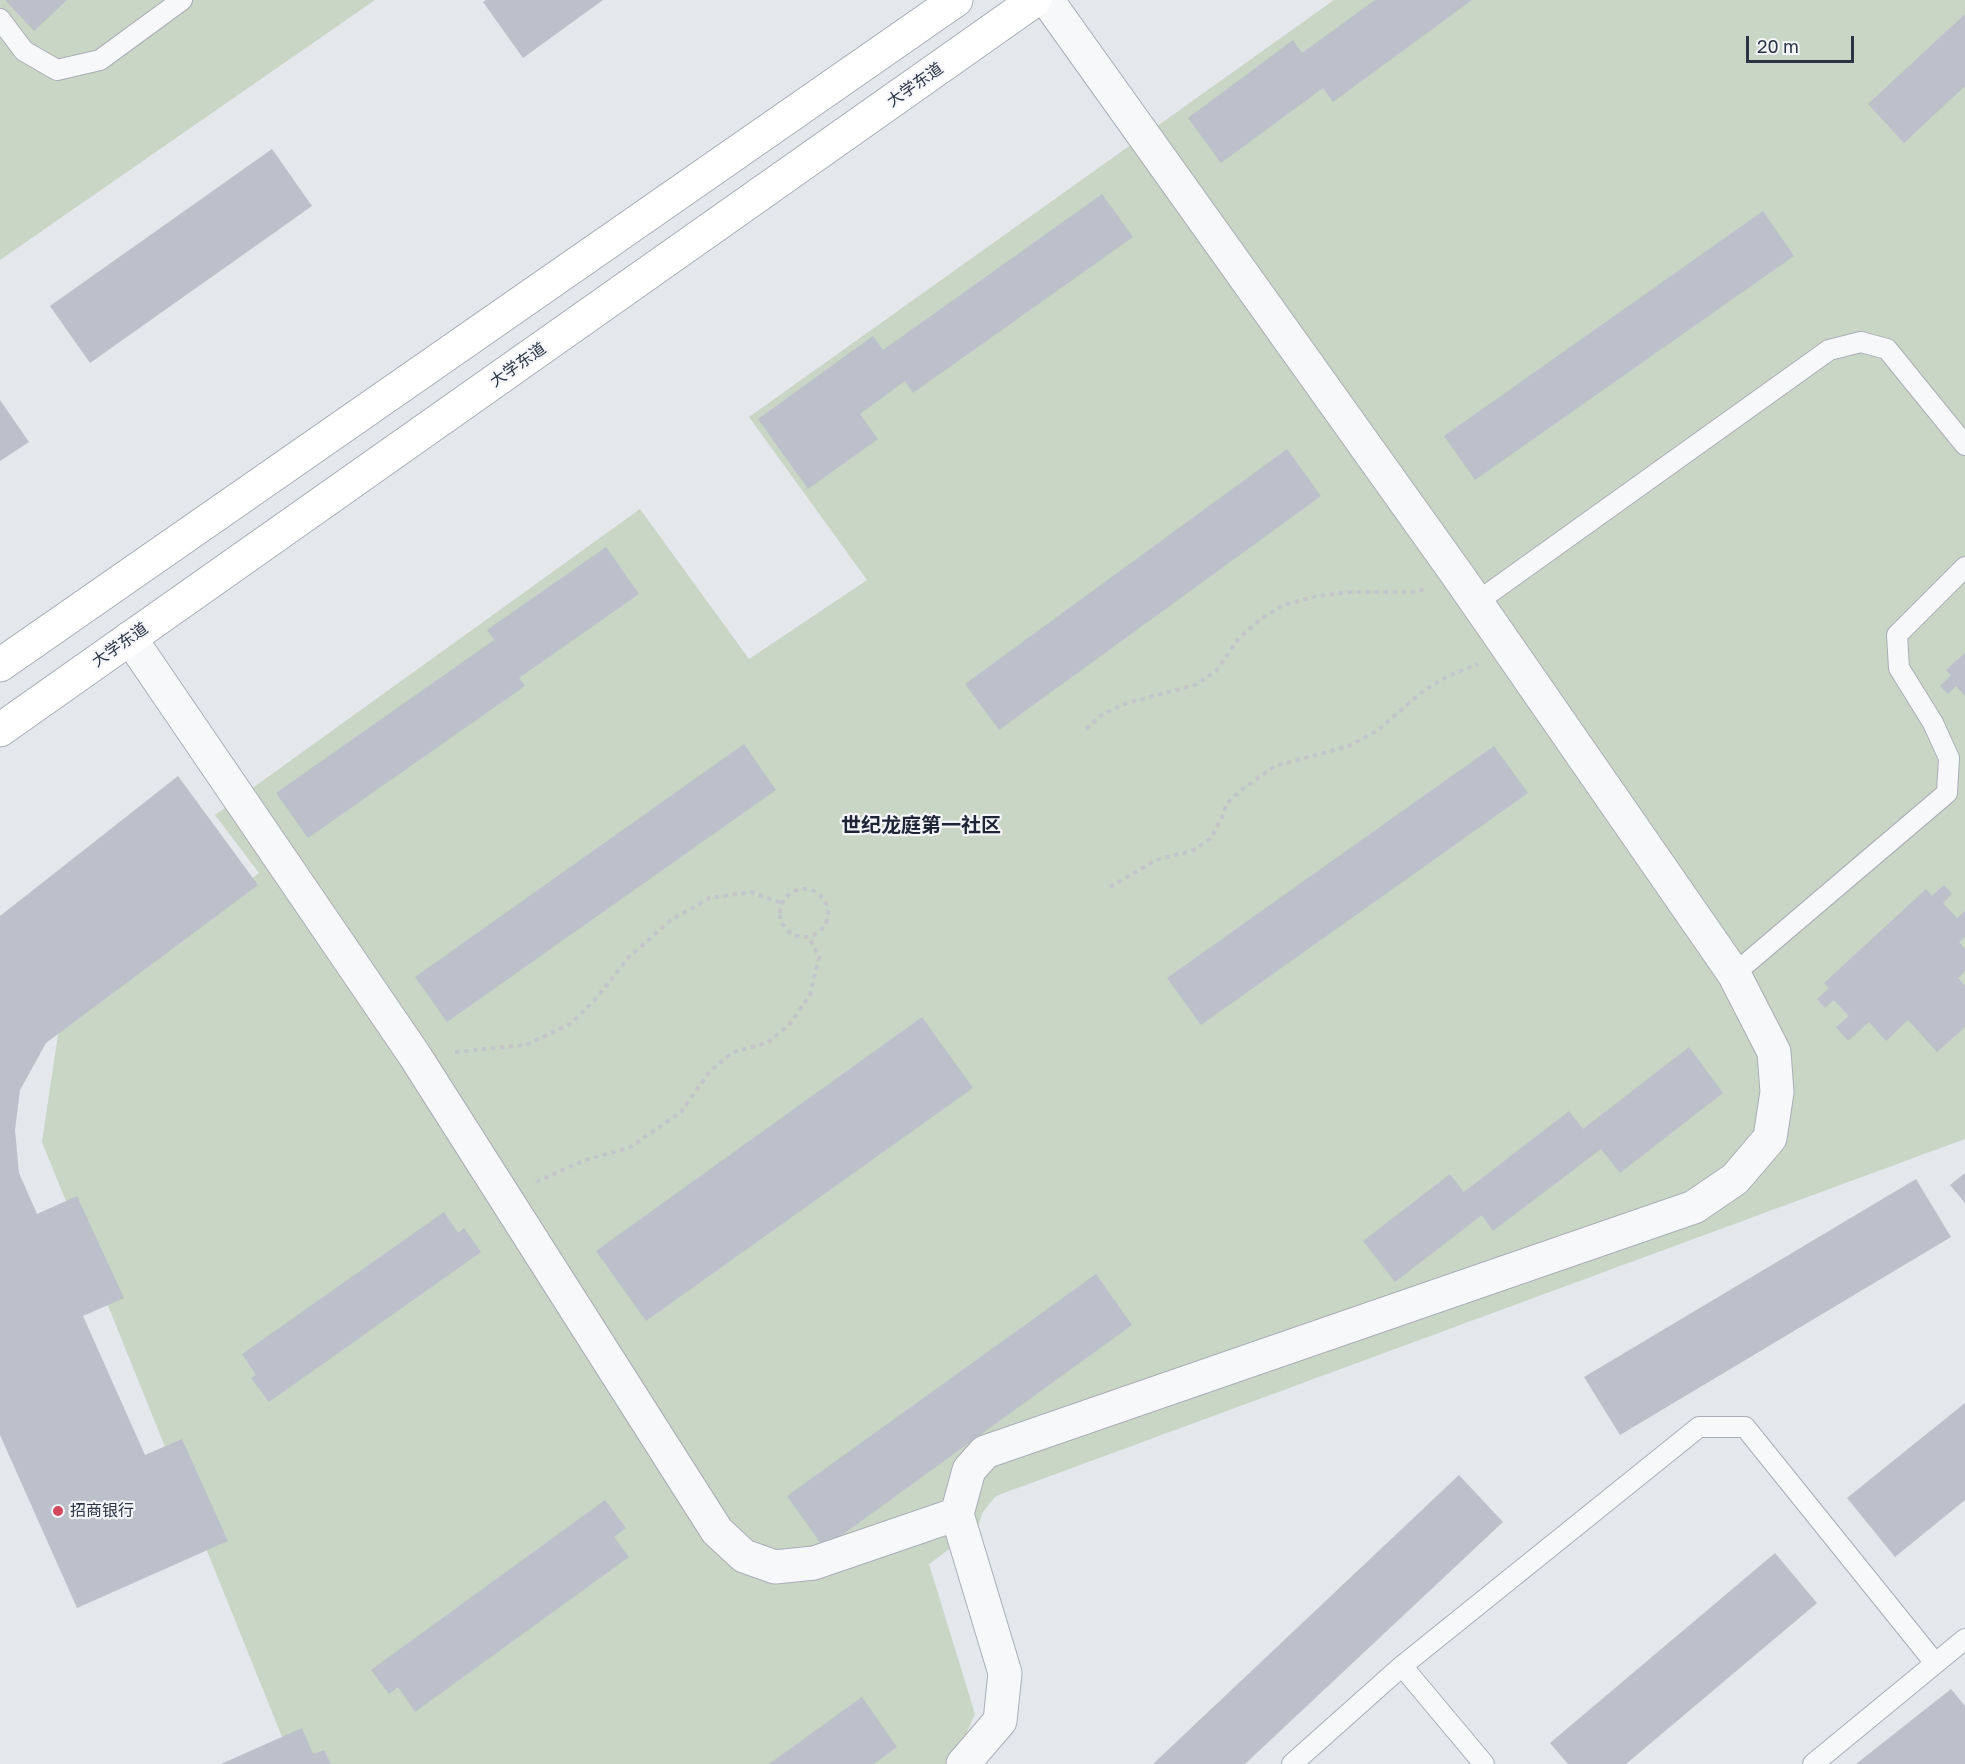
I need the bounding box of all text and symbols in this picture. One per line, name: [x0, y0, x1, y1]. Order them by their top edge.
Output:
scale bar: [1749, 24, 1857, 62]
text: 20 m: [1757, 35, 1799, 57]
street label: 大学东道: [883, 59, 947, 111]
street label: 大学东道: [486, 339, 550, 391]
street label: 大学东道: [88, 619, 152, 671]
district label: 世纪龙庭第一社区: [841, 814, 1001, 838]
place label: 招商银行: [70, 1501, 134, 1521]
marker: 招商银行: [51, 1504, 65, 1518]

